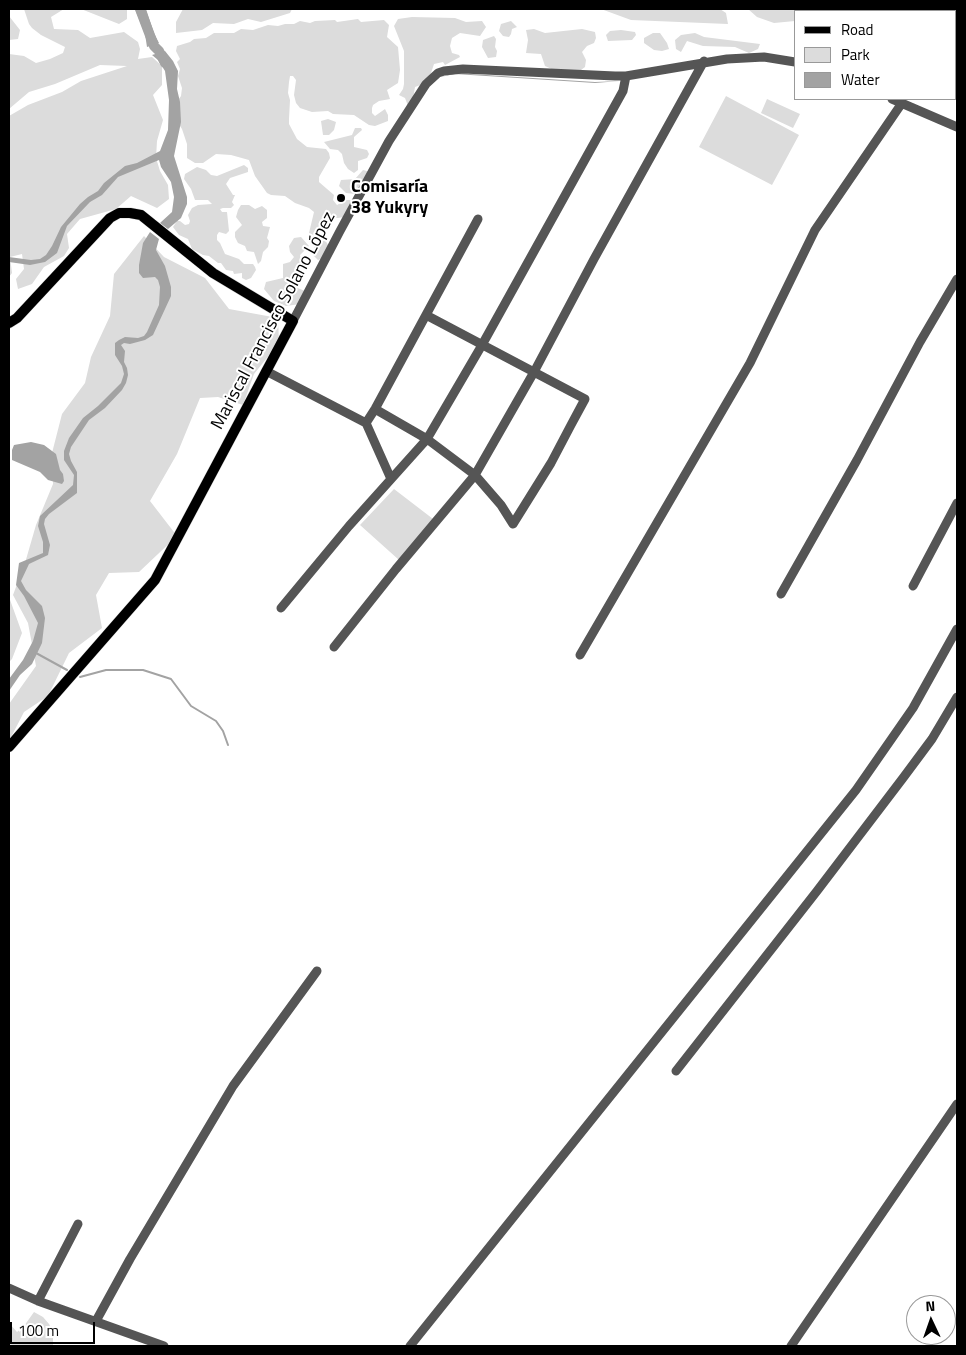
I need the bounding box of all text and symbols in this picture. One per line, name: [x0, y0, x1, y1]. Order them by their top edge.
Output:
legend: [794, 10, 956, 100]
text: Road: [841, 18, 873, 41]
text: Park: [841, 43, 870, 66]
text: Water: [841, 68, 880, 91]
place label: Comisaría 38 Yukyry: [351, 177, 428, 220]
marker: Comisaría 38 Yukyry: [335, 192, 347, 204]
street label: Mariscal Francisco Solano López: [207, 208, 341, 434]
north arrow: [906, 1295, 956, 1345]
text: N: [925, 1295, 936, 1316]
scale bar: [12, 1312, 98, 1344]
text: 100 m: [18, 1319, 59, 1342]

